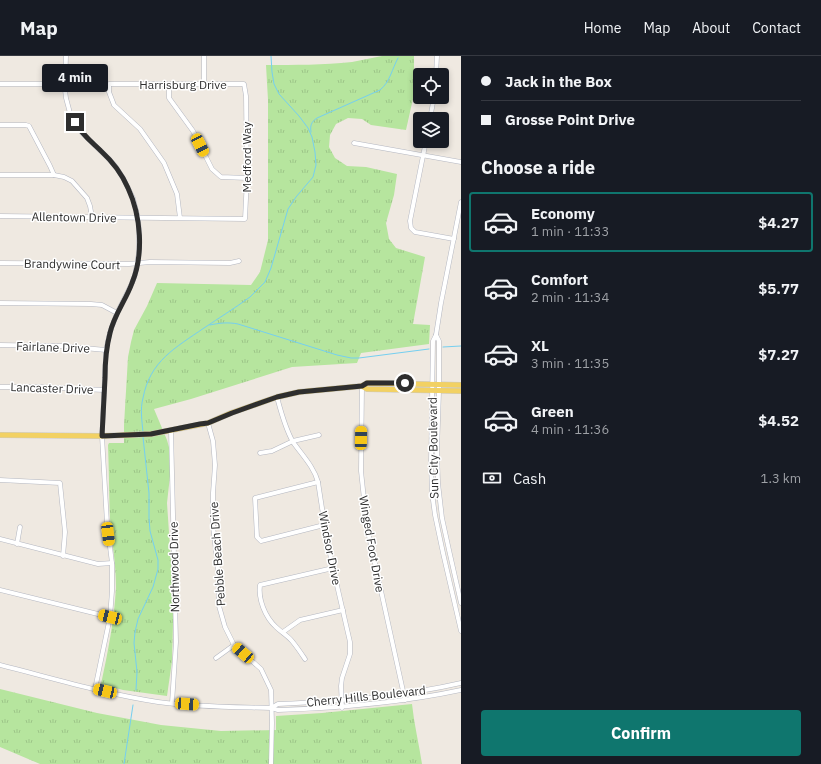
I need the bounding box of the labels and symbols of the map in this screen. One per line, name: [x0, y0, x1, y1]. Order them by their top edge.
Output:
callout: 4 min: [42, 64, 108, 92]
street label: Harrisburg Drive: [139, 77, 227, 92]
route end: [66, 113, 84, 131]
street label: Medford Way: [239, 122, 254, 192]
car: [189, 132, 211, 158]
street label: Allentown Drive: [31, 209, 117, 225]
street label: Brandywine Court: [24, 256, 120, 272]
street label: Fairlane Drive: [16, 338, 91, 356]
route start: [396, 374, 414, 392]
street label: Lancaster Drive: [10, 379, 94, 397]
street label: Sun City Boulevard: [425, 397, 441, 499]
car: [355, 426, 367, 450]
street label: Winged Foot Drive: [356, 494, 388, 594]
street label: Pebble Beach Drive: [206, 501, 228, 607]
street label: Windsor Drive: [315, 510, 345, 587]
car: [101, 521, 115, 547]
street label: Northwood Drive: [166, 521, 182, 613]
car: [97, 608, 123, 626]
car: [230, 641, 256, 665]
car: [92, 682, 118, 700]
street label: Cherry Hills Boulevard: [306, 682, 426, 710]
car: [175, 697, 199, 711]

